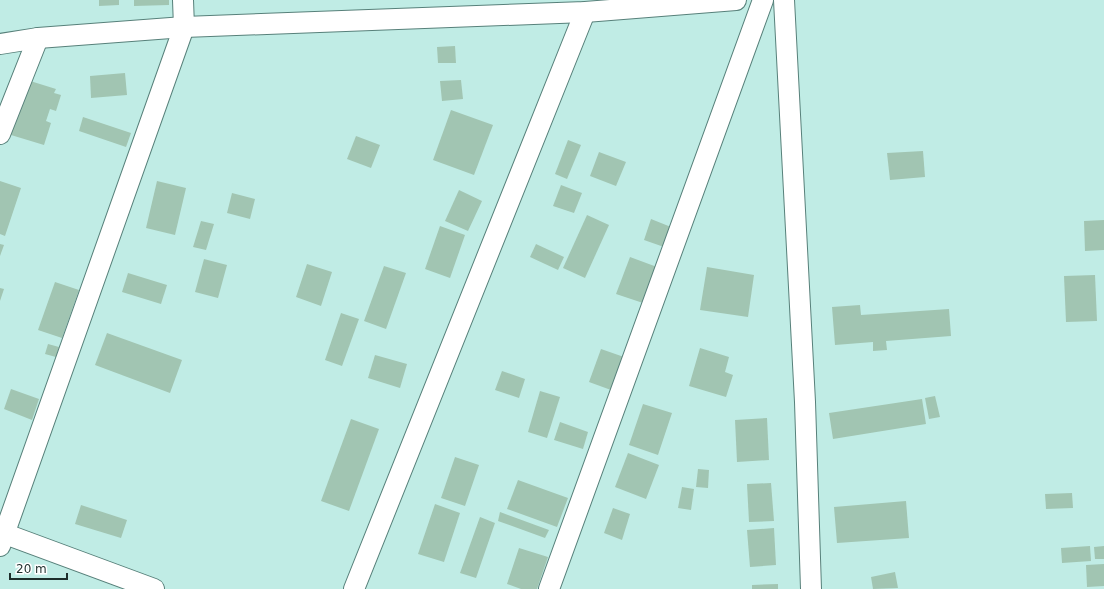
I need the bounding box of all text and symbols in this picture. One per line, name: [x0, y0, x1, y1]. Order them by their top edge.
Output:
scale bar: [10, 555, 67, 581]
text: 20 m: [16, 562, 47, 576]

